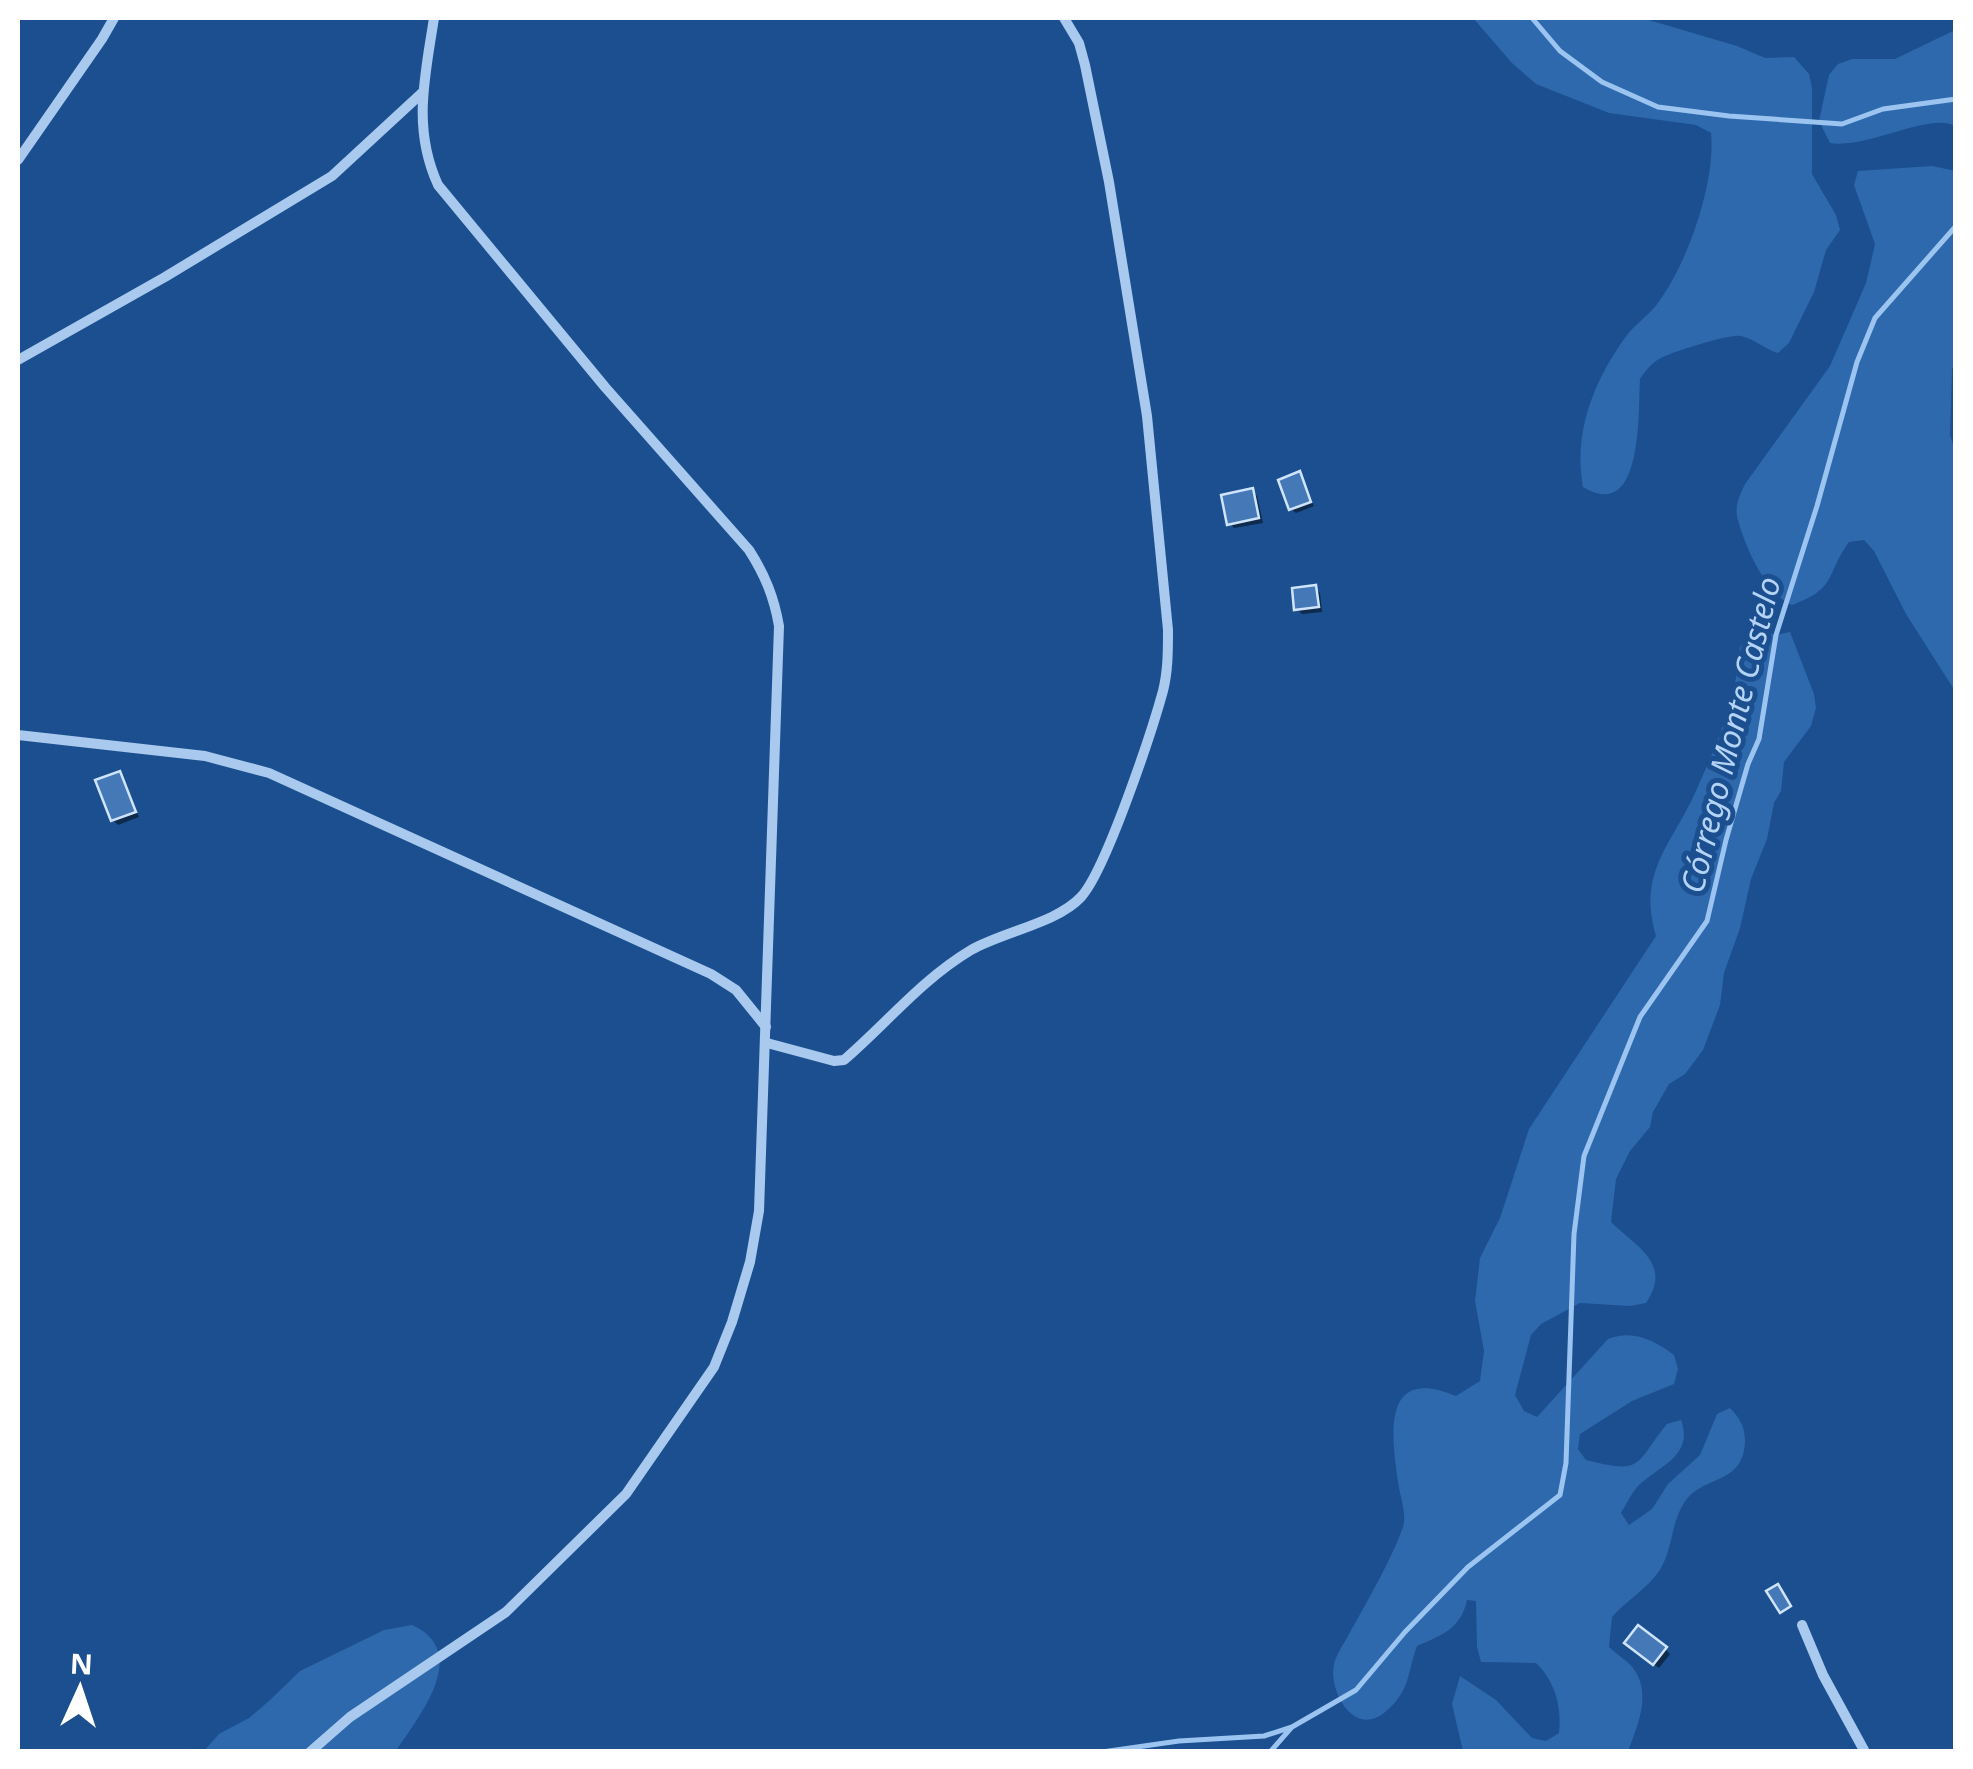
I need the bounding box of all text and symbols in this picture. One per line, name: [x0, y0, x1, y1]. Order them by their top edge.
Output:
water label: Córrego Monte Castelo: [1669, 572, 1790, 897]
north arrow: [30, 1639, 130, 1739]
text: N: [69, 1643, 94, 1683]

